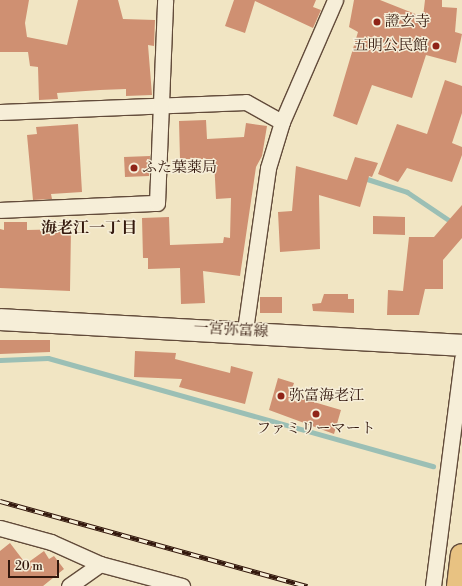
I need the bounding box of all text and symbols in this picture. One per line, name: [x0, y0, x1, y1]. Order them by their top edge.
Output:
place label: 證玄寺: [385, 13, 430, 31]
marker: 證玄寺: [372, 17, 382, 27]
place label: 五明公民館: [353, 37, 428, 55]
marker: 五明公民館: [431, 41, 441, 51]
place label: ふた葉薬局: [142, 159, 217, 177]
marker: ふた葉薬局: [129, 163, 139, 173]
district label: 海老江一丁目: [41, 218, 137, 238]
street label: 一宮弥富線: [193, 319, 269, 341]
place label: 弥富海老江: [289, 387, 364, 405]
marker: 弥富海老江: [276, 391, 286, 401]
marker: ファミリーマート: [311, 409, 321, 419]
place label: ファミリーマート: [256, 420, 376, 438]
scale bar: [10, 552, 61, 578]
text: 20 m: [15, 559, 43, 574]

